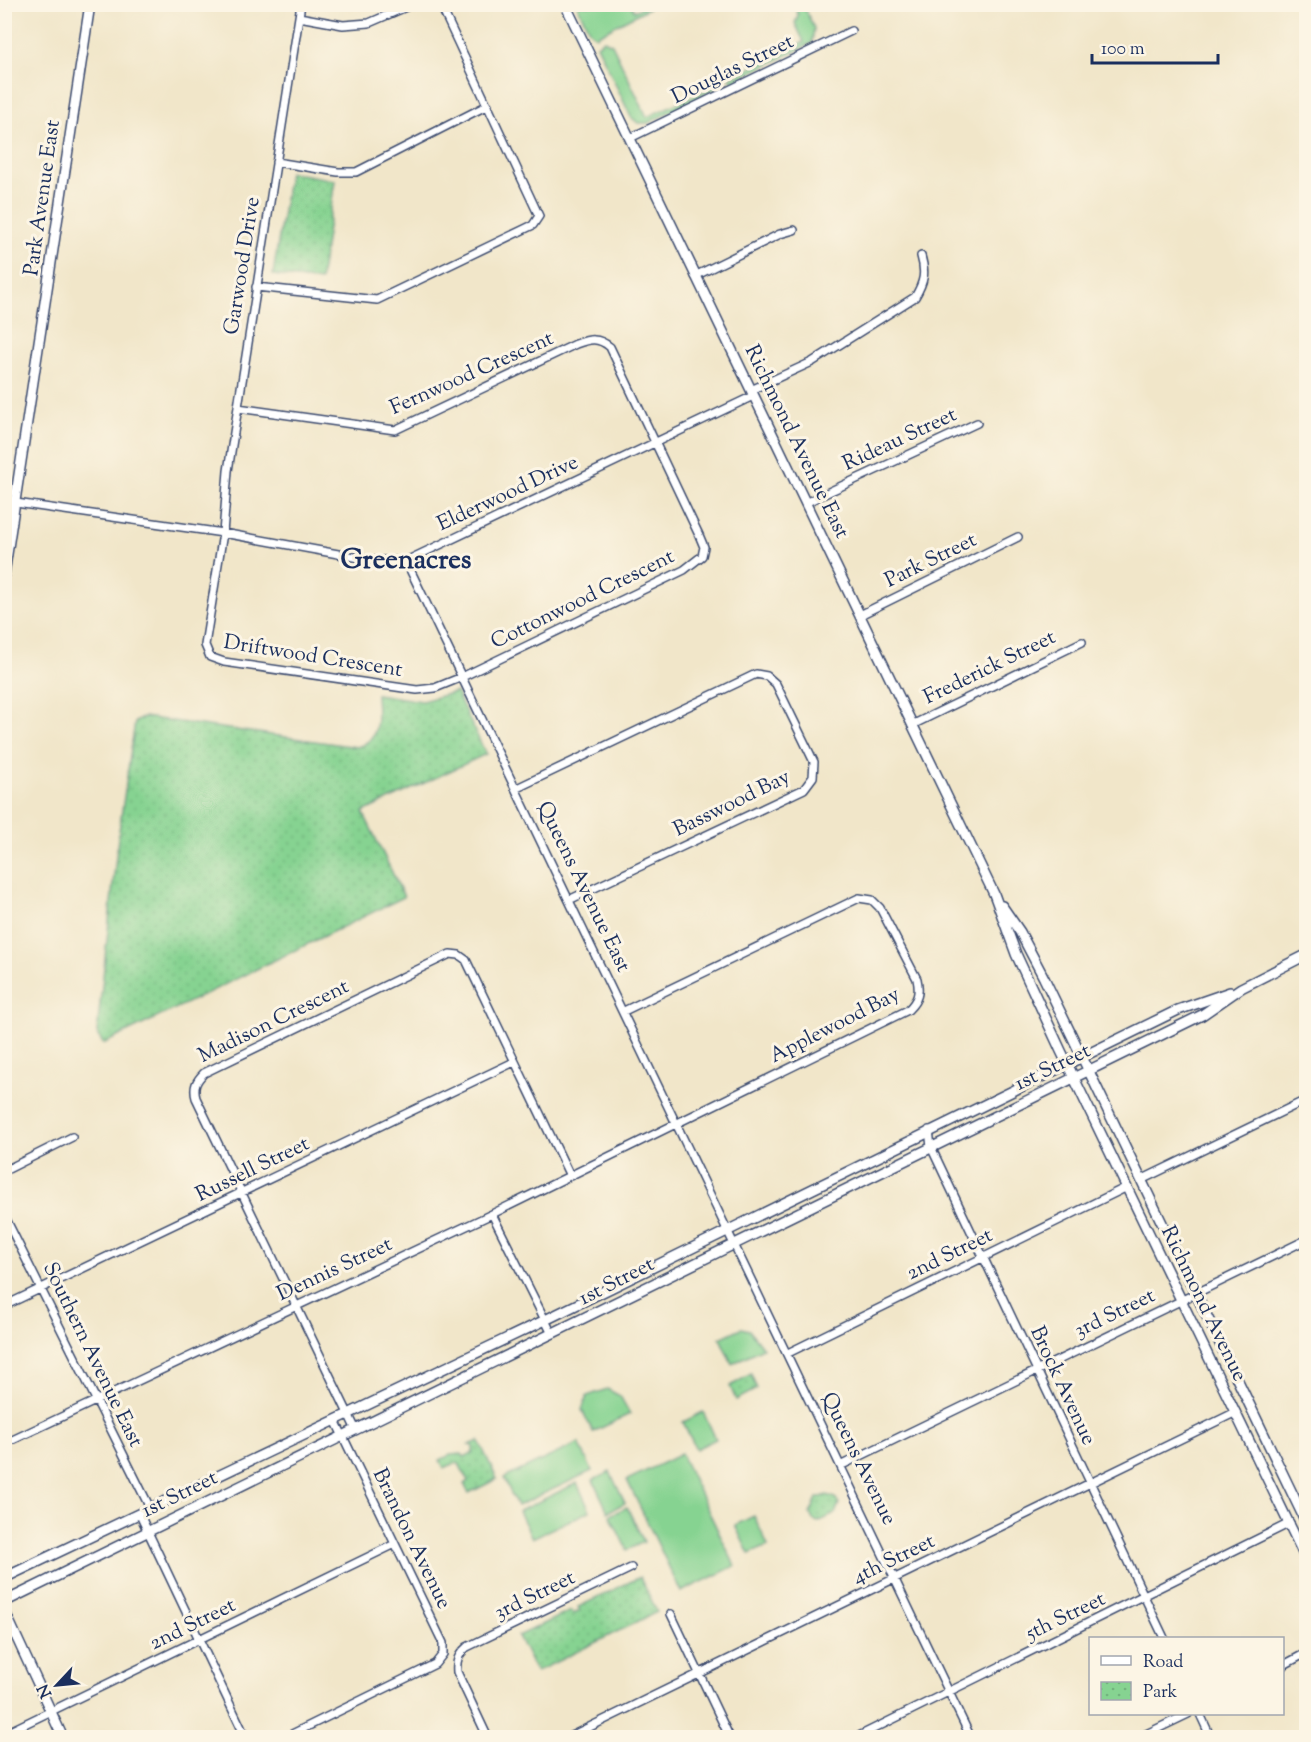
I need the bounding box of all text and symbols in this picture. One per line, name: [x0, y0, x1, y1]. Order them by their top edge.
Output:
street label: Douglas Street: [667, 27, 799, 113]
scale bar: [1092, 27, 1218, 65]
text: 100 m: [1101, 37, 1145, 63]
street label: Park Avenue East: [17, 118, 69, 278]
street label: Garwood Drive: [217, 195, 269, 337]
street label: Fernwood Crescent: [385, 324, 559, 424]
street label: Richmond Avenue East: [736, 340, 856, 544]
street label: Rideau Street: [838, 401, 962, 479]
street label: Elderwood Drive: [433, 448, 583, 540]
street label: Park Street: [880, 526, 982, 596]
district label: Greenacres: [341, 542, 472, 581]
street label: Cottonwood Crescent: [486, 542, 680, 658]
street label: Frederick Street: [919, 623, 1061, 713]
street label: Driftwood Crescent: [222, 628, 404, 686]
street label: Basswood Bay: [668, 762, 796, 845]
street label: Queens Avenue East: [529, 796, 637, 978]
street label: Madison Crescent: [194, 972, 354, 1072]
street label: Applewood Bay: [765, 980, 906, 1072]
street label: 1st Street: [1010, 1037, 1096, 1099]
street label: Russell Street: [191, 1130, 315, 1210]
street label: 2nd Street: [902, 1221, 998, 1289]
street label: Richmond Avenue: [1152, 1221, 1254, 1387]
street label: Dennis Street: [272, 1230, 398, 1310]
street label: 1st Street: [574, 1250, 660, 1314]
street label: Southern Avenue East: [34, 1257, 150, 1453]
street label: 3rd Street: [1069, 1282, 1161, 1346]
street label: Brock Avenue: [1021, 1322, 1103, 1450]
street label: Queens Avenue: [813, 1387, 903, 1531]
street label: 1st Street: [137, 1464, 223, 1526]
street label: Brandon Avenue: [364, 1464, 458, 1614]
street label: 4th Street: [848, 1527, 940, 1593]
street label: 3rd Street: [489, 1564, 581, 1628]
street label: 5th Street: [1020, 1585, 1111, 1650]
street label: 2nd Street: [145, 1591, 241, 1659]
legend: [1089, 1637, 1284, 1715]
text: Road: [1143, 1650, 1183, 1676]
north arrow: [27, 1655, 87, 1715]
text: N: [33, 1679, 59, 1701]
text: Park: [1143, 1680, 1178, 1706]

